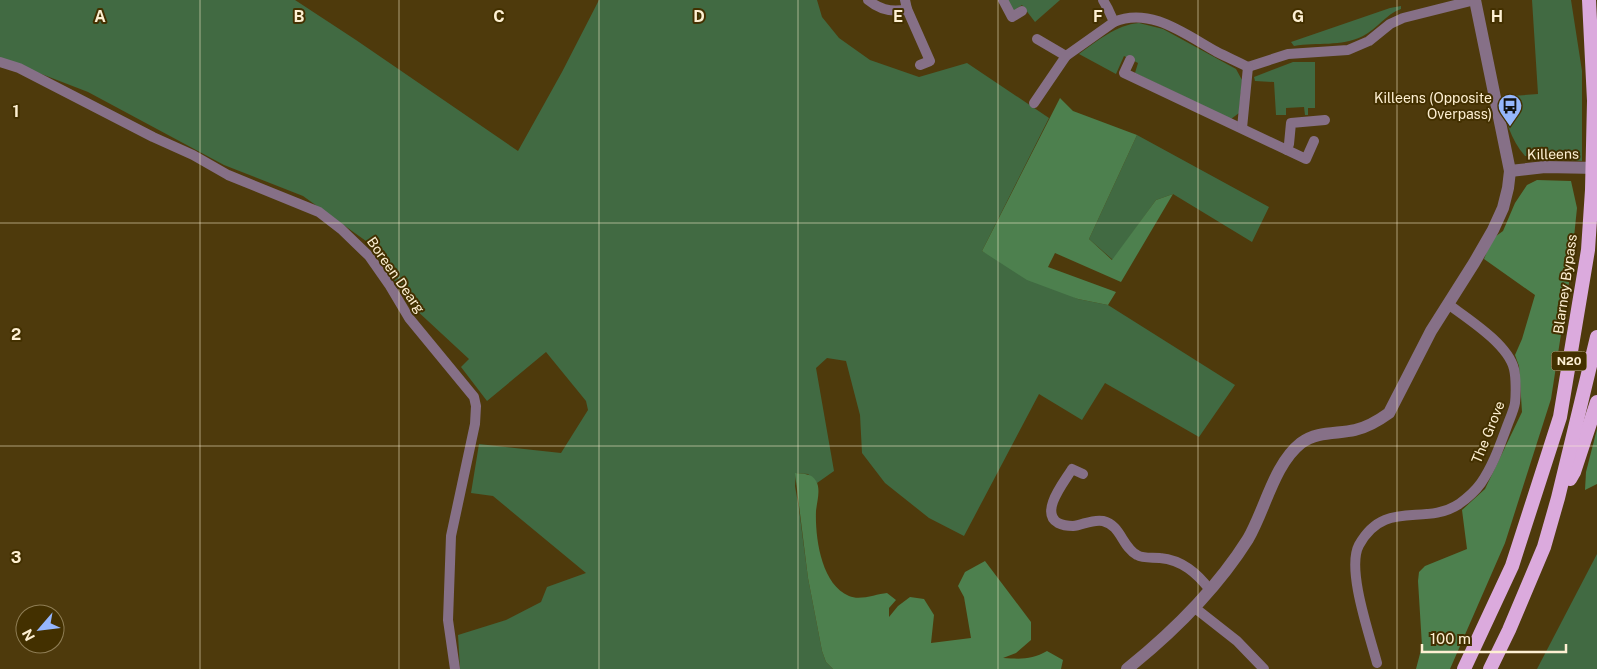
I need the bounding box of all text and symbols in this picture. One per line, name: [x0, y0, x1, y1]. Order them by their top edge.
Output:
text: A: [94, 7, 106, 26]
text: B: [294, 7, 305, 26]
text: C: [493, 7, 505, 26]
text: D: [693, 7, 705, 26]
text: E: [893, 7, 903, 26]
text: F: [1093, 7, 1103, 26]
text: G: [1292, 7, 1304, 26]
text: H: [1491, 7, 1503, 26]
place label: Killeens (Opposite Overpass): [1374, 90, 1492, 122]
bus stop icon: Killeens (Opposite Overpass): [1497, 93, 1523, 127]
text: 1: [13, 102, 19, 121]
street label: Killeens: [1527, 146, 1579, 162]
street label: Blarney Bypass: [1550, 233, 1580, 335]
street label: Boreen Dearg: [364, 234, 428, 316]
text: 2: [11, 325, 21, 344]
road number: N20: [1552, 352, 1586, 371]
street label: The Grove: [1468, 398, 1508, 466]
text: 3: [11, 548, 21, 567]
north arrow: [15, 604, 65, 654]
scale bar: [1422, 622, 1566, 654]
text: N: [19, 627, 38, 644]
text: 100 m: [1430, 630, 1471, 647]

